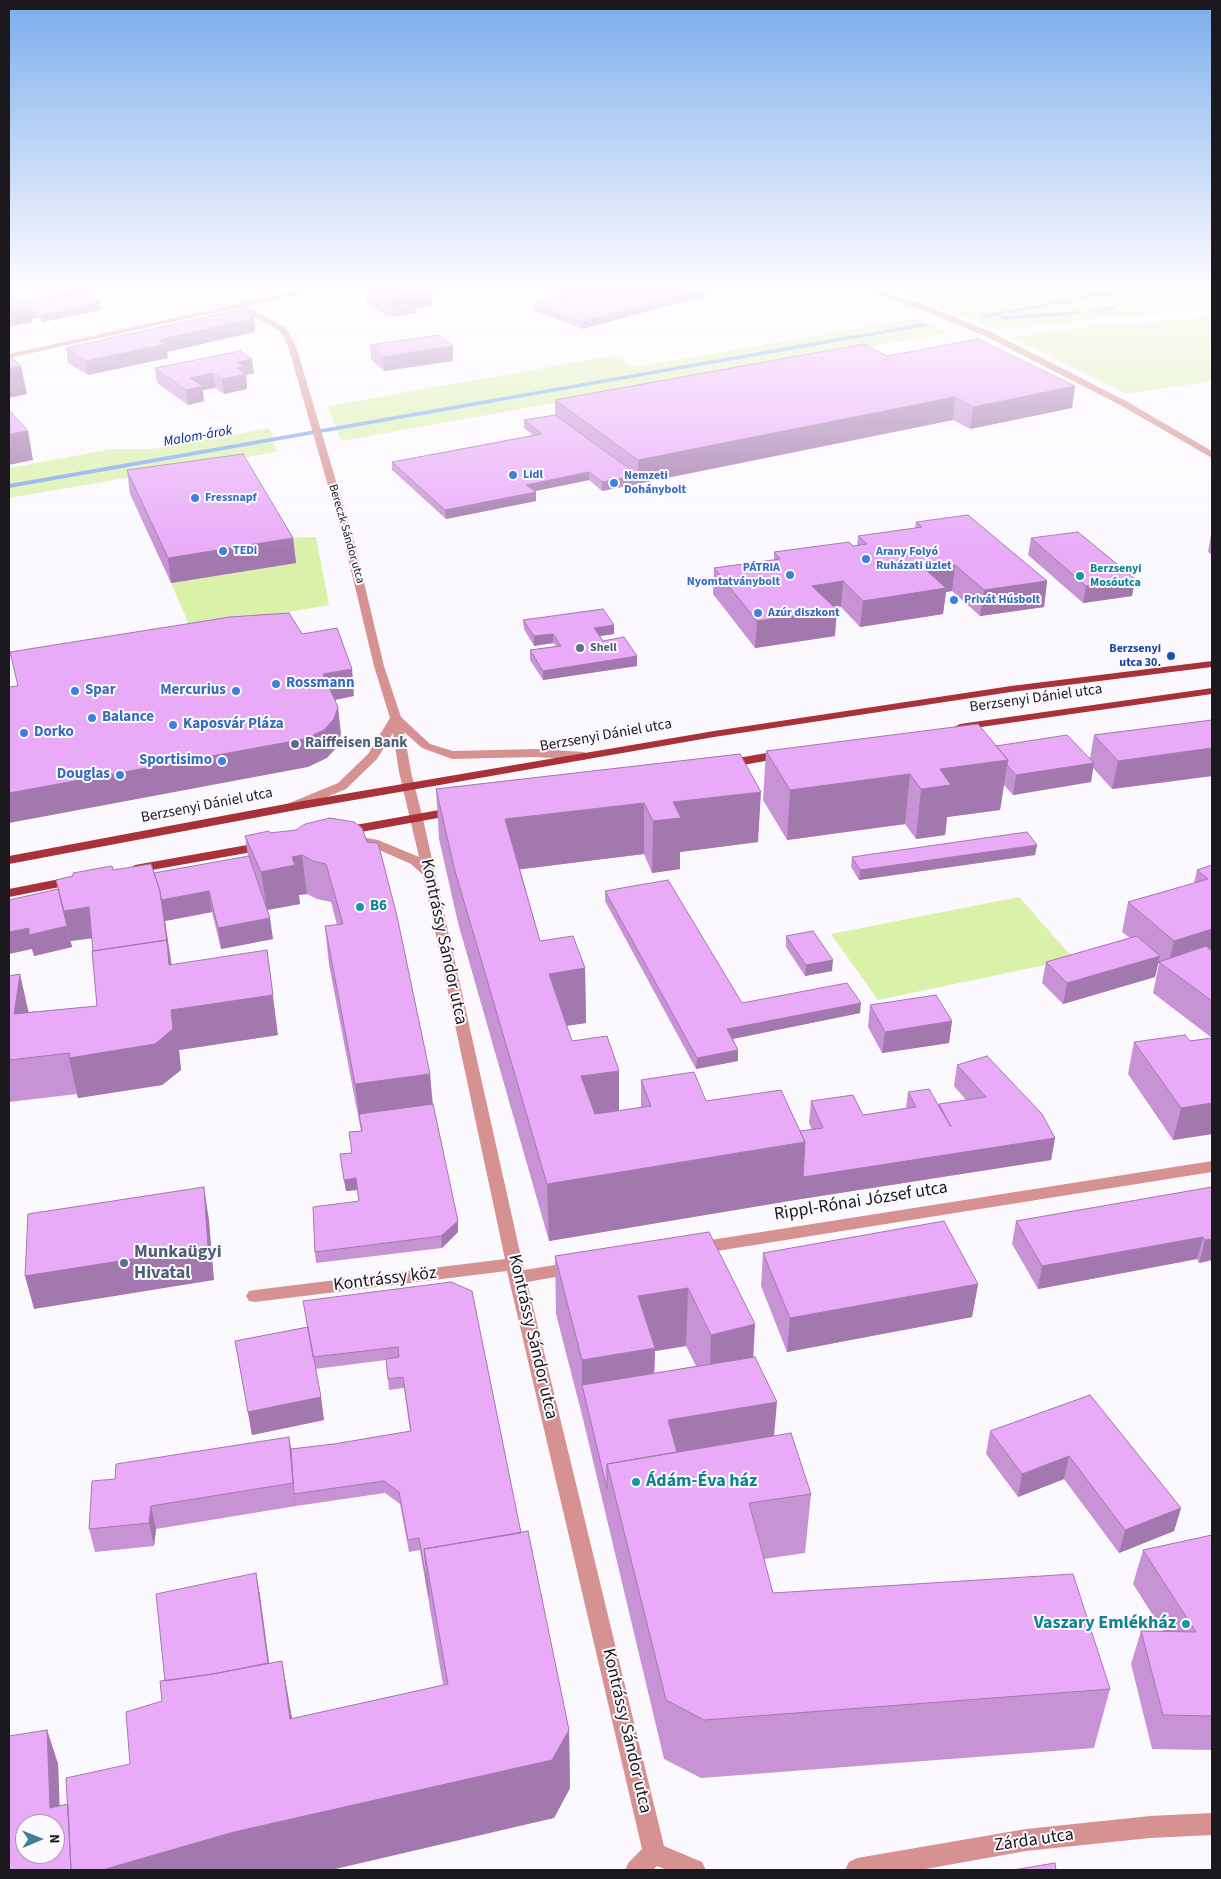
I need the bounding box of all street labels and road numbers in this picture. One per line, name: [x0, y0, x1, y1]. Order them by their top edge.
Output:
street label: Bereczk Sándor utca: [325, 483, 367, 585]
street label: Berzsenyi Dániel utca: [969, 681, 1103, 717]
street label: Berzsenyi Dániel utca: [539, 716, 673, 756]
street label: Berzsenyi Dániel utca: [140, 784, 274, 828]
street label: Kontrássy Sándor utca: [415, 857, 471, 1027]
street label: Rippl-Rónai József utca: [773, 1178, 949, 1226]
street label: Kontrássy Sándor utca: [502, 1252, 562, 1422]
street label: Kontrássy köz: [332, 1263, 438, 1297]
street label: Kontrássy Sándor utca: [596, 1646, 656, 1816]
street label: Zárda utca: [993, 1825, 1075, 1857]

